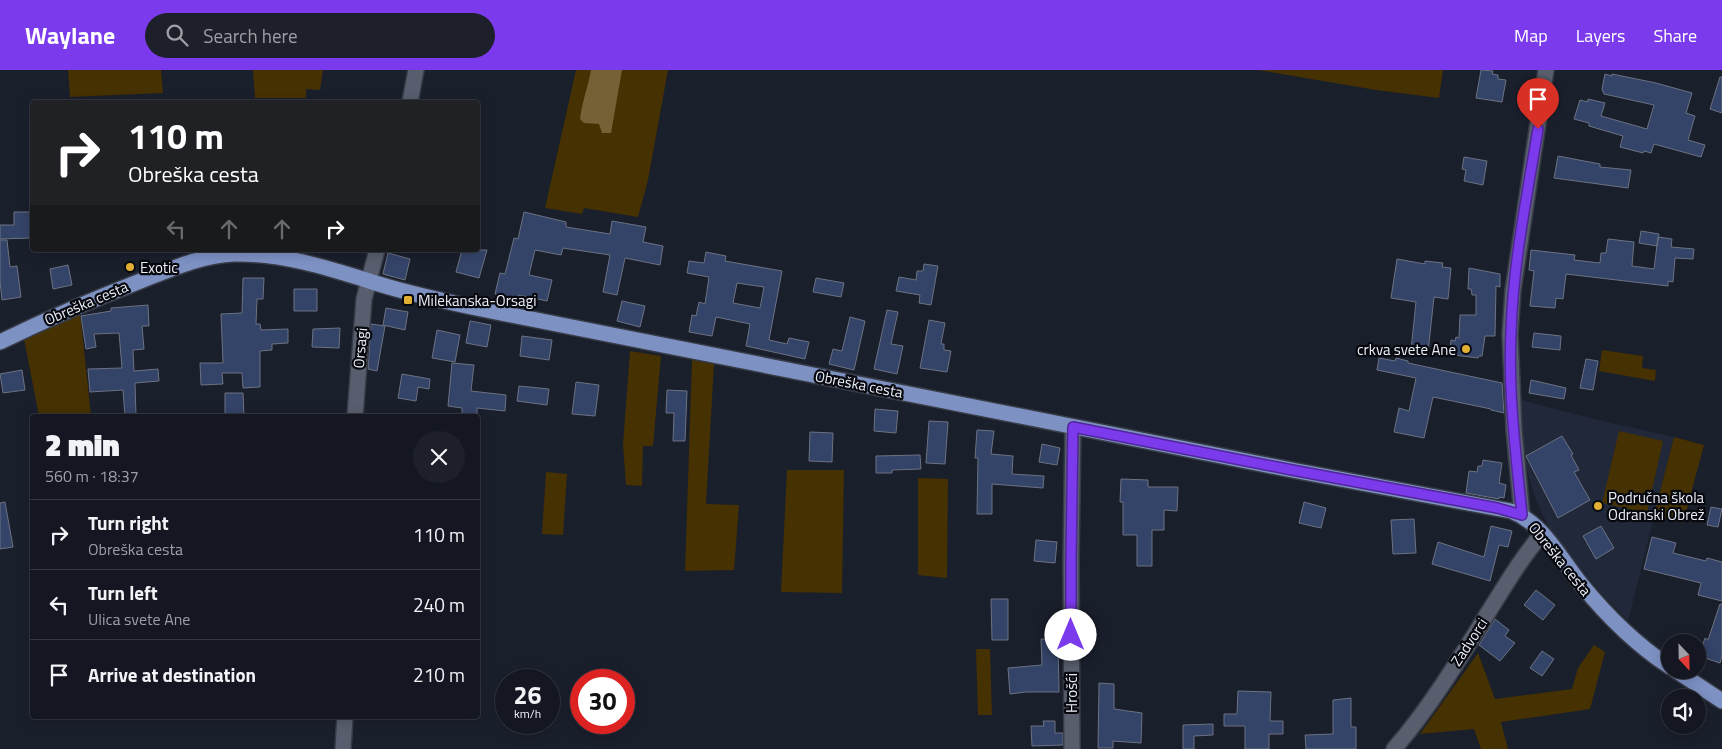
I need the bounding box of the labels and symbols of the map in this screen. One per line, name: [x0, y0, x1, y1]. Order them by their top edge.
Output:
pin: [1517, 78, 1559, 129]
place label: Exotic: [140, 256, 178, 279]
marker: Exotic: [124, 261, 136, 273]
street label: Obreška cesta: [40, 275, 132, 331]
place label: Milekanska-Orsagi: [418, 289, 536, 312]
marker: Milekanska-Orsagi: [402, 294, 414, 306]
street label: Orsagi: [347, 327, 373, 369]
place label: crkva svete Ane: [1357, 338, 1456, 361]
marker: crkva svete Ane: [1460, 343, 1472, 355]
street label: Obreška cesta: [813, 364, 905, 404]
place label: Područna škola Odranski Obrež: [1608, 486, 1705, 526]
marker: Područna škola Odranski Obrež: [1592, 500, 1604, 512]
street label: Obreška cesta: [1523, 517, 1597, 601]
position arrow: [1044, 608, 1096, 660]
street label: Zadvorci: [1445, 613, 1493, 671]
north arrow: [1661, 634, 1706, 679]
speed limit sign: 30: [570, 669, 635, 734]
street label: Hrošći: [1060, 673, 1083, 713]

